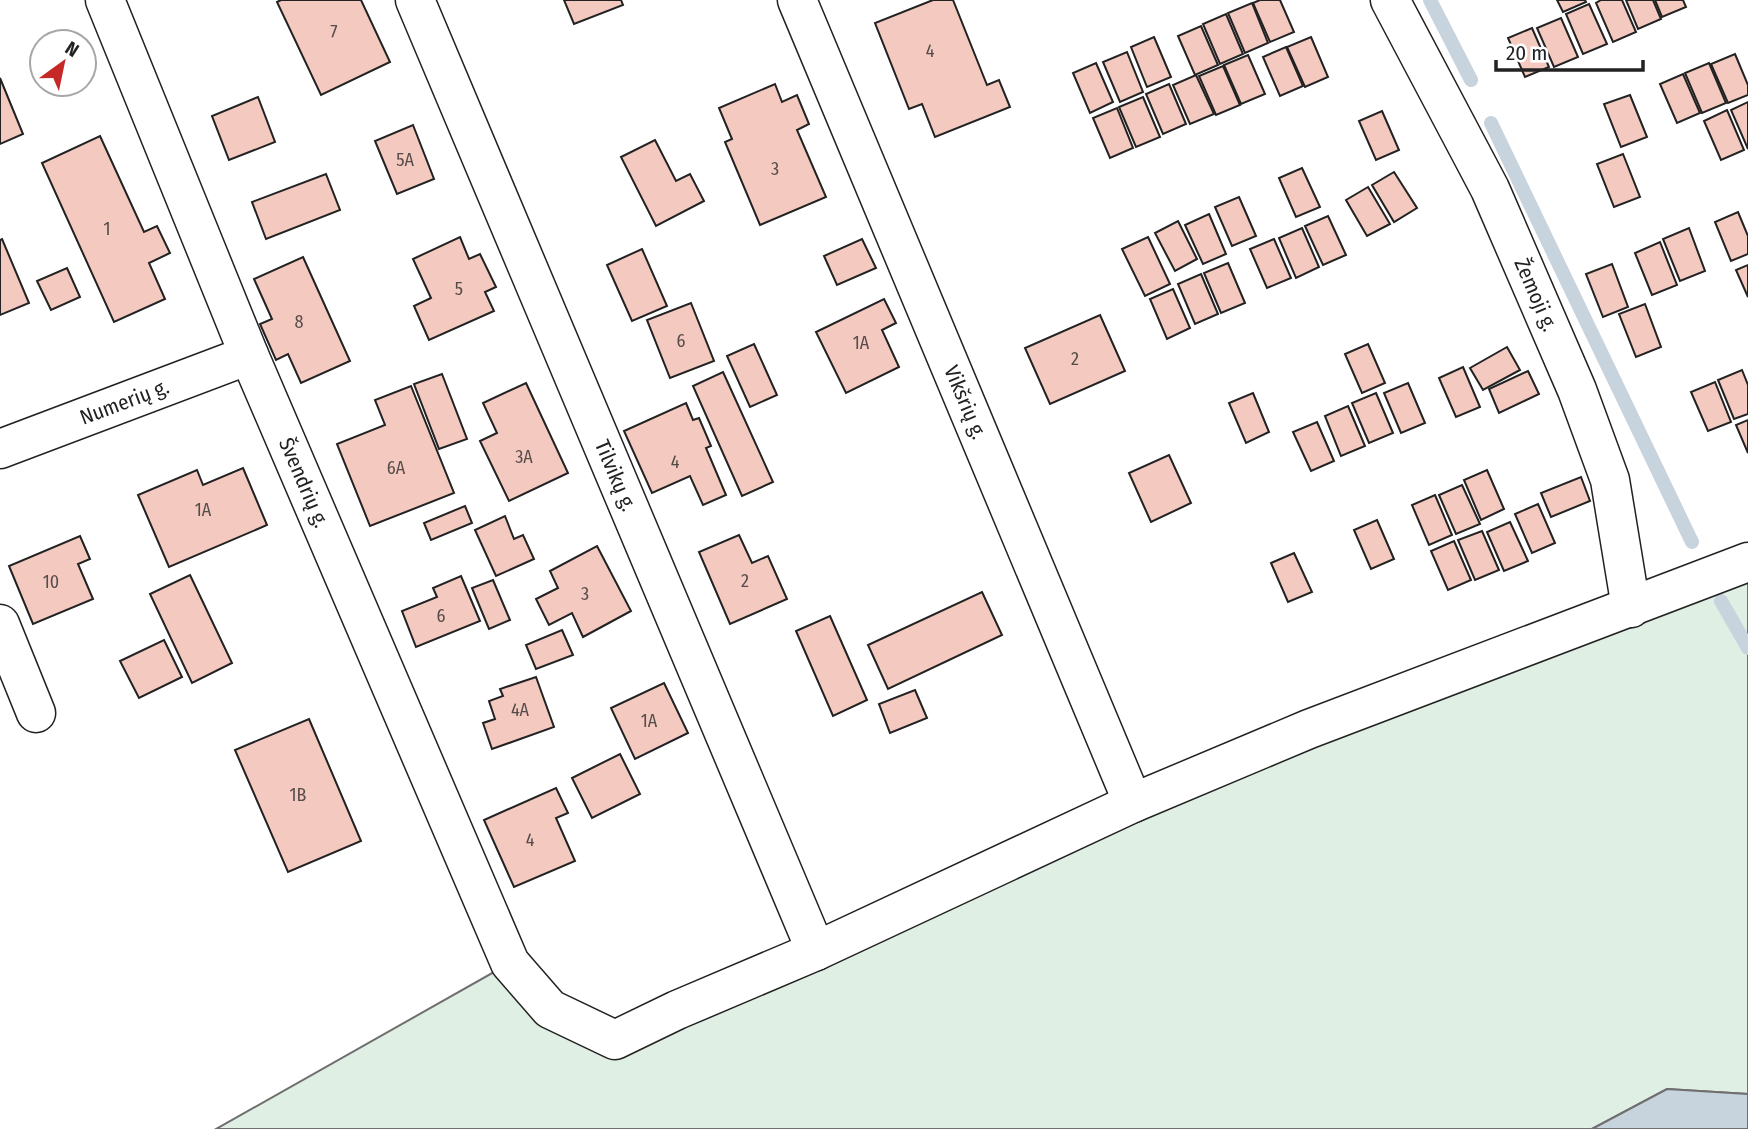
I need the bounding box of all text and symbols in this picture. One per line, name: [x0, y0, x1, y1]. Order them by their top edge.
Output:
house number: 7: [330, 21, 338, 43]
north arrow: [28, 28, 98, 98]
scale bar: [1496, 28, 1643, 72]
text: N: [61, 36, 83, 62]
house number: 4: [926, 40, 935, 62]
text: 20 m: [1506, 40, 1547, 66]
house number: 5A: [396, 149, 414, 171]
house number: 3: [771, 158, 779, 180]
house number: 1: [103, 218, 111, 240]
street label: Žemoji g.: [1509, 254, 1563, 335]
house number: 5: [455, 278, 463, 300]
house number: 8: [295, 311, 304, 333]
house number: 6: [677, 330, 686, 352]
house number: 1A: [853, 332, 870, 354]
house number: 2: [1071, 348, 1079, 370]
street label: Vikšrių g.: [938, 361, 992, 443]
street label: Numerių g.: [76, 373, 173, 431]
street label: Švendrių g.: [273, 434, 334, 531]
street label: Tilvikų g.: [589, 436, 642, 515]
house number: 3A: [515, 446, 533, 468]
house number: 4: [671, 451, 680, 473]
house number: 6A: [387, 457, 406, 479]
house number: 1A: [195, 499, 212, 521]
house number: 2: [741, 570, 749, 592]
house number: 10: [43, 571, 59, 593]
house number: 3: [581, 583, 589, 605]
house number: 6: [437, 605, 446, 627]
house number: 4A: [511, 699, 530, 721]
house number: 1A: [641, 710, 658, 732]
house number: 1B: [290, 784, 307, 806]
house number: 4: [526, 829, 535, 851]

